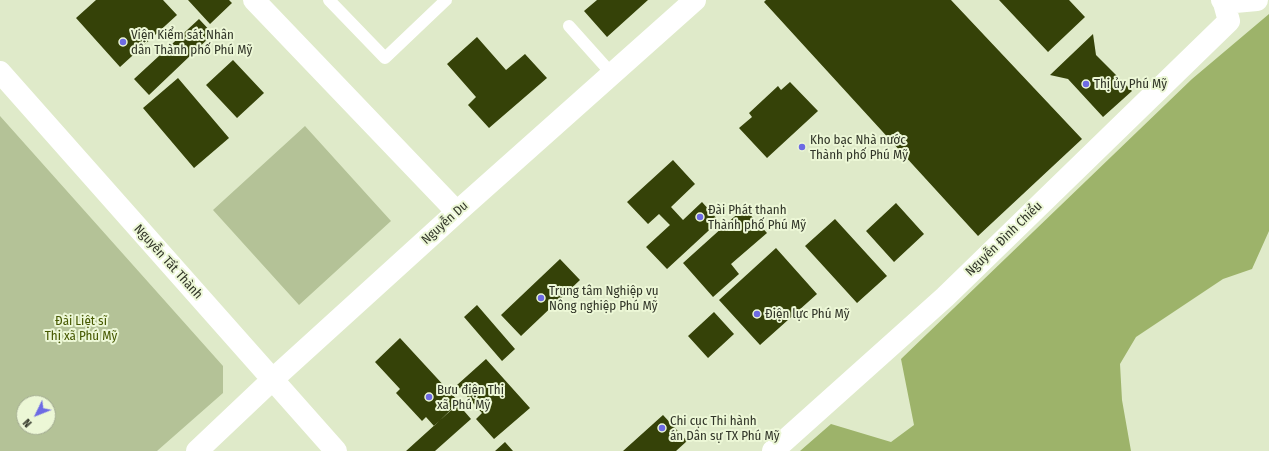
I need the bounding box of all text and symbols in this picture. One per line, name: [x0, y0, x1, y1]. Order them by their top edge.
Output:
place label: Viện Kiểm sát Nhân dân Thành phố Phú Mỹ: [131, 27, 252, 58]
marker: Viện Kiểm sát Nhân dân Thành phố Phú Mỹ: [118, 37, 128, 47]
place label: Thị ủy Phú Mỹ: [1094, 76, 1167, 92]
marker: Thị ủy Phú Mỹ: [1081, 79, 1091, 89]
place label: Kho bạc Nhà nước Thành phố Phú Mỹ: [810, 132, 908, 163]
marker: Kho bạc Nhà nước Thành phố Phú Mỹ: [797, 142, 807, 152]
street label: Nguyễn Du: [419, 198, 471, 248]
street label: Nguyễn Đình Chiểu: [963, 199, 1045, 279]
place label: Đài Phát thanh Thành phố Phú Mỹ: [708, 202, 806, 233]
marker: Đài Phát thanh Thành phố Phú Mỹ: [695, 212, 705, 222]
street label: Nguyễn Tất Thành: [131, 222, 205, 302]
place label: Trung tâm Nghiệp vụ Nông nghiệp Phú Mỹ: [549, 283, 659, 314]
marker: Trung tâm Nghiệp vụ Nông nghiệp Phú Mỹ: [536, 293, 546, 303]
place label: Điện lực Phú Mỹ: [765, 306, 850, 322]
marker: Điện lực Phú Mỹ: [752, 309, 762, 319]
park label: Đài Liệt sĩ Thị xã Phú Mỹ: [45, 313, 117, 344]
place label: Bưu điện Thị xã Phú Mỹ: [437, 382, 504, 413]
marker: Bưu điện Thị xã Phú Mỹ: [424, 392, 434, 402]
north arrow: [16, 395, 56, 435]
place label: Chi cục Thi hành án Dân sự TX Phú Mỹ: [670, 413, 779, 444]
text: N: [21, 416, 35, 430]
marker: Chi cục Thi hành án Dân sự TX Phú Mỹ: [657, 423, 667, 433]

